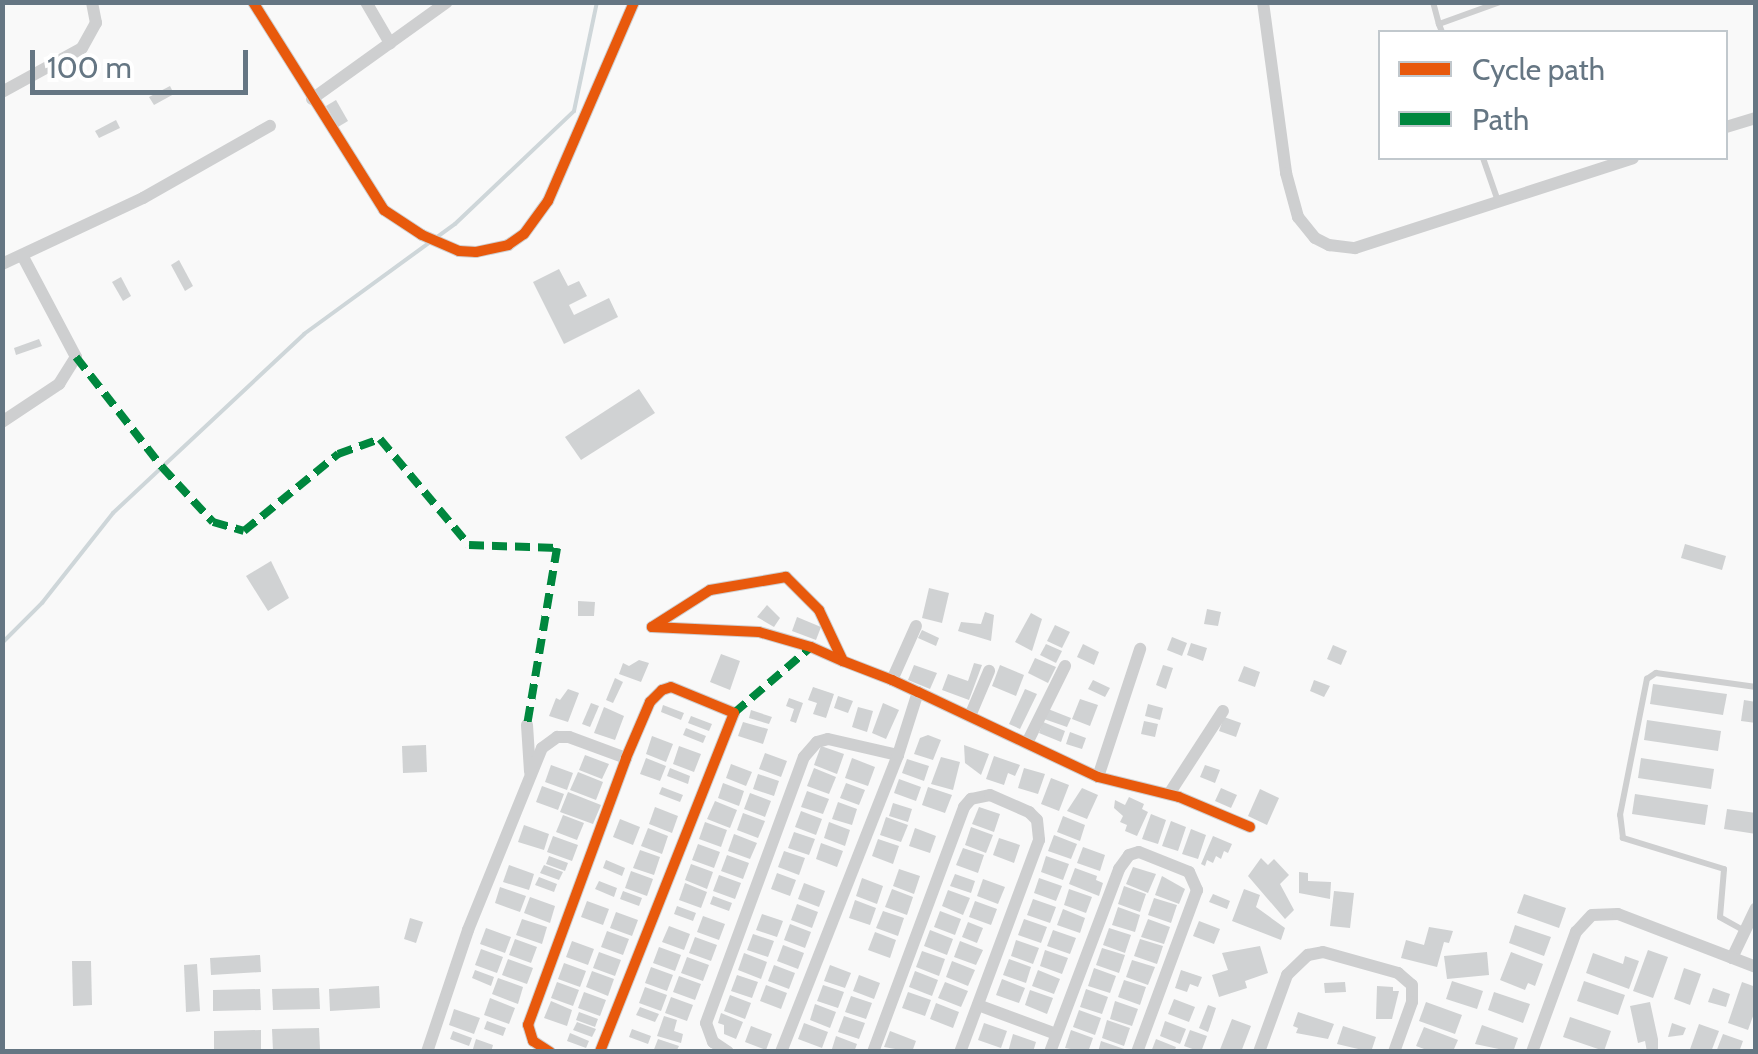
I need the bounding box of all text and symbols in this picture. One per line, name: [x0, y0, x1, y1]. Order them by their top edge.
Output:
scale bar: [35, 30, 252, 92]
legend: [1378, 30, 1728, 160]
text: 100 m: [47, 49, 132, 86]
text: Cycle path: [1472, 51, 1605, 88]
text: Path: [1472, 101, 1529, 138]

